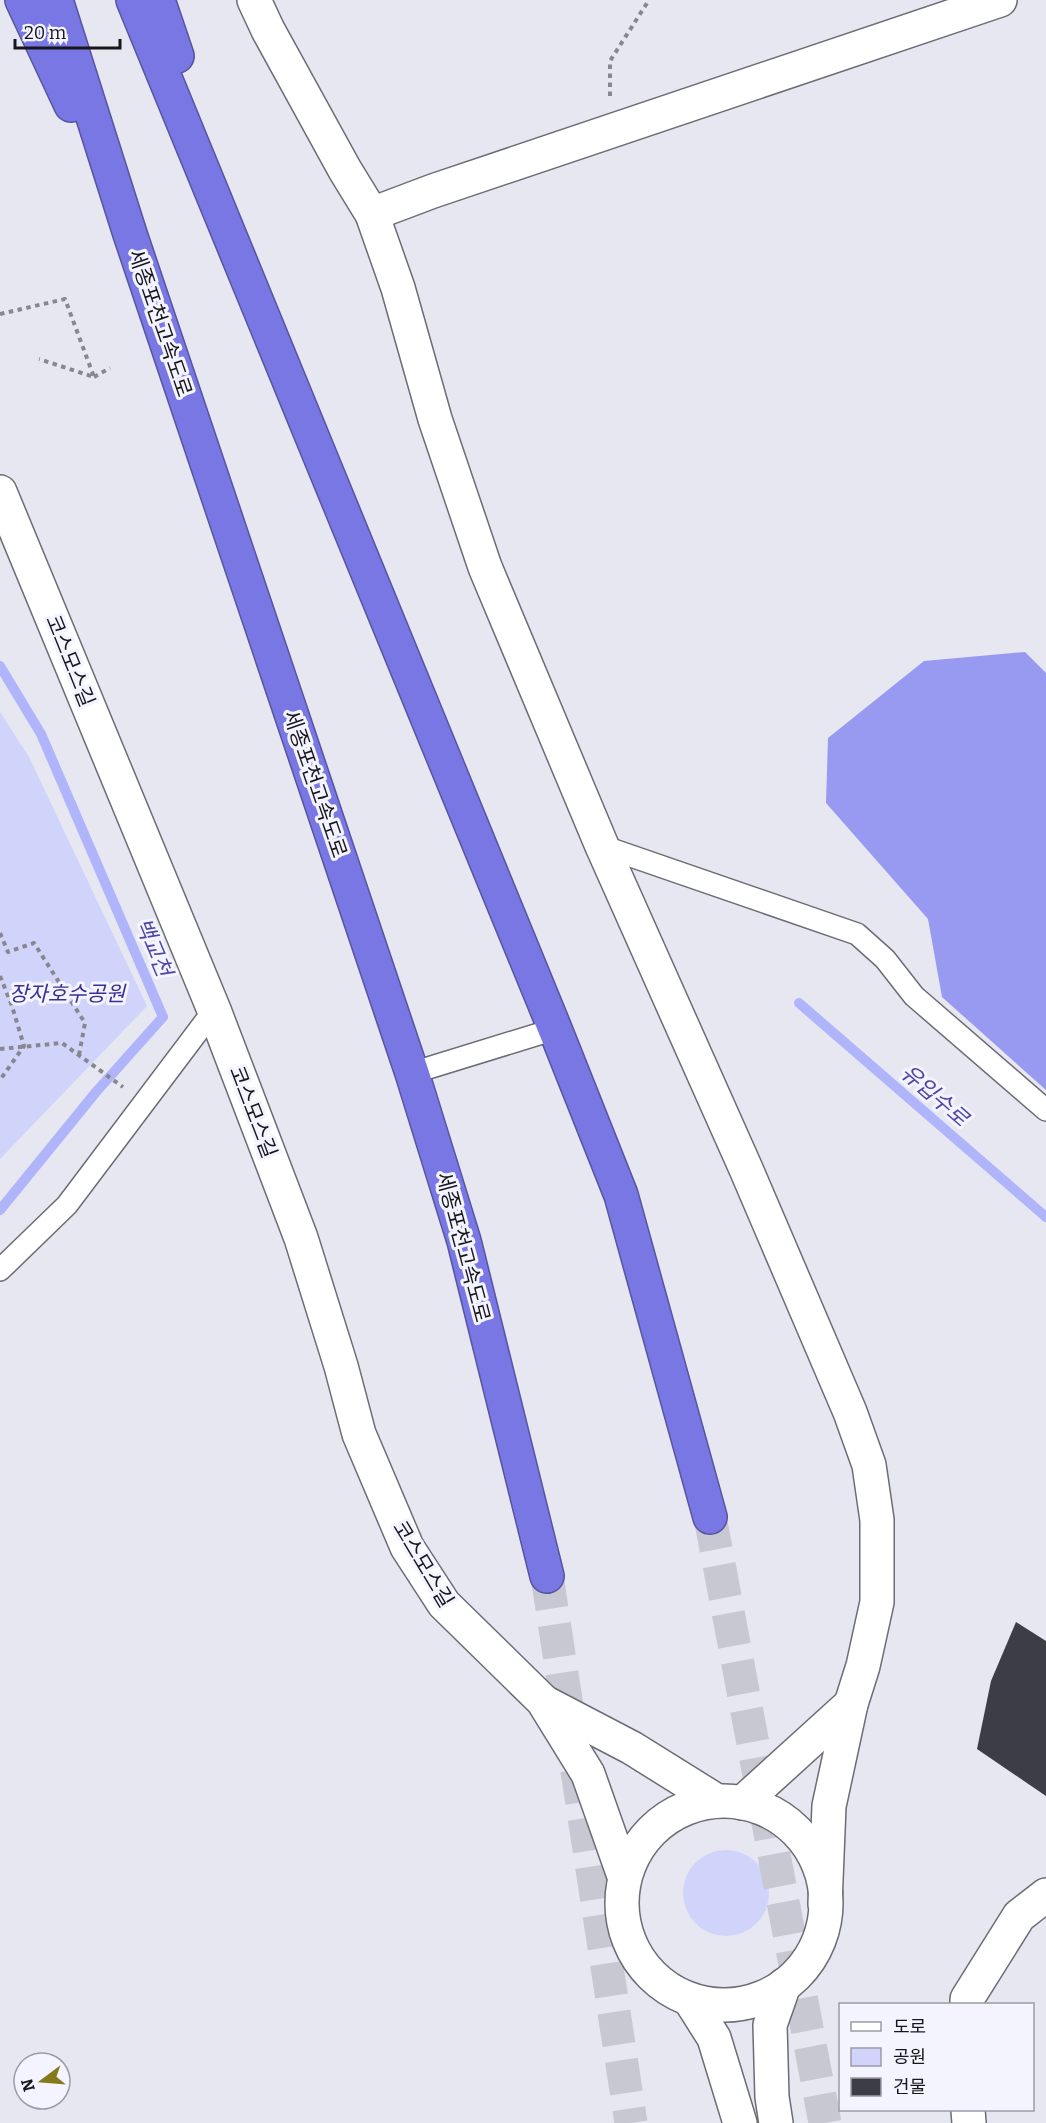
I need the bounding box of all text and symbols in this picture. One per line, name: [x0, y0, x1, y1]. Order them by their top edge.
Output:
scale bar: [15, 12, 120, 50]
text: 20 m: [24, 22, 66, 44]
street label: 세종포천고속도로: [123, 246, 197, 400]
street label: 코스모스길: [40, 611, 100, 711]
street label: 세종포천고속도로: [278, 707, 352, 861]
water label: 백교천: [129, 914, 179, 983]
park label: 장자호수공원: [9, 981, 127, 1007]
water label: 유입수로: [895, 1059, 975, 1133]
street label: 코스모스길: [224, 1062, 282, 1162]
street label: 세종포천고속도로: [430, 1169, 496, 1325]
street label: 코스모스길: [387, 1516, 459, 1612]
legend: [839, 2003, 1034, 2111]
text: 도로: [893, 2016, 926, 2038]
text: 공원: [893, 2046, 926, 2068]
north arrow: [12, 2051, 72, 2111]
text: N: [17, 2076, 39, 2094]
text: 건물: [893, 2076, 926, 2098]

